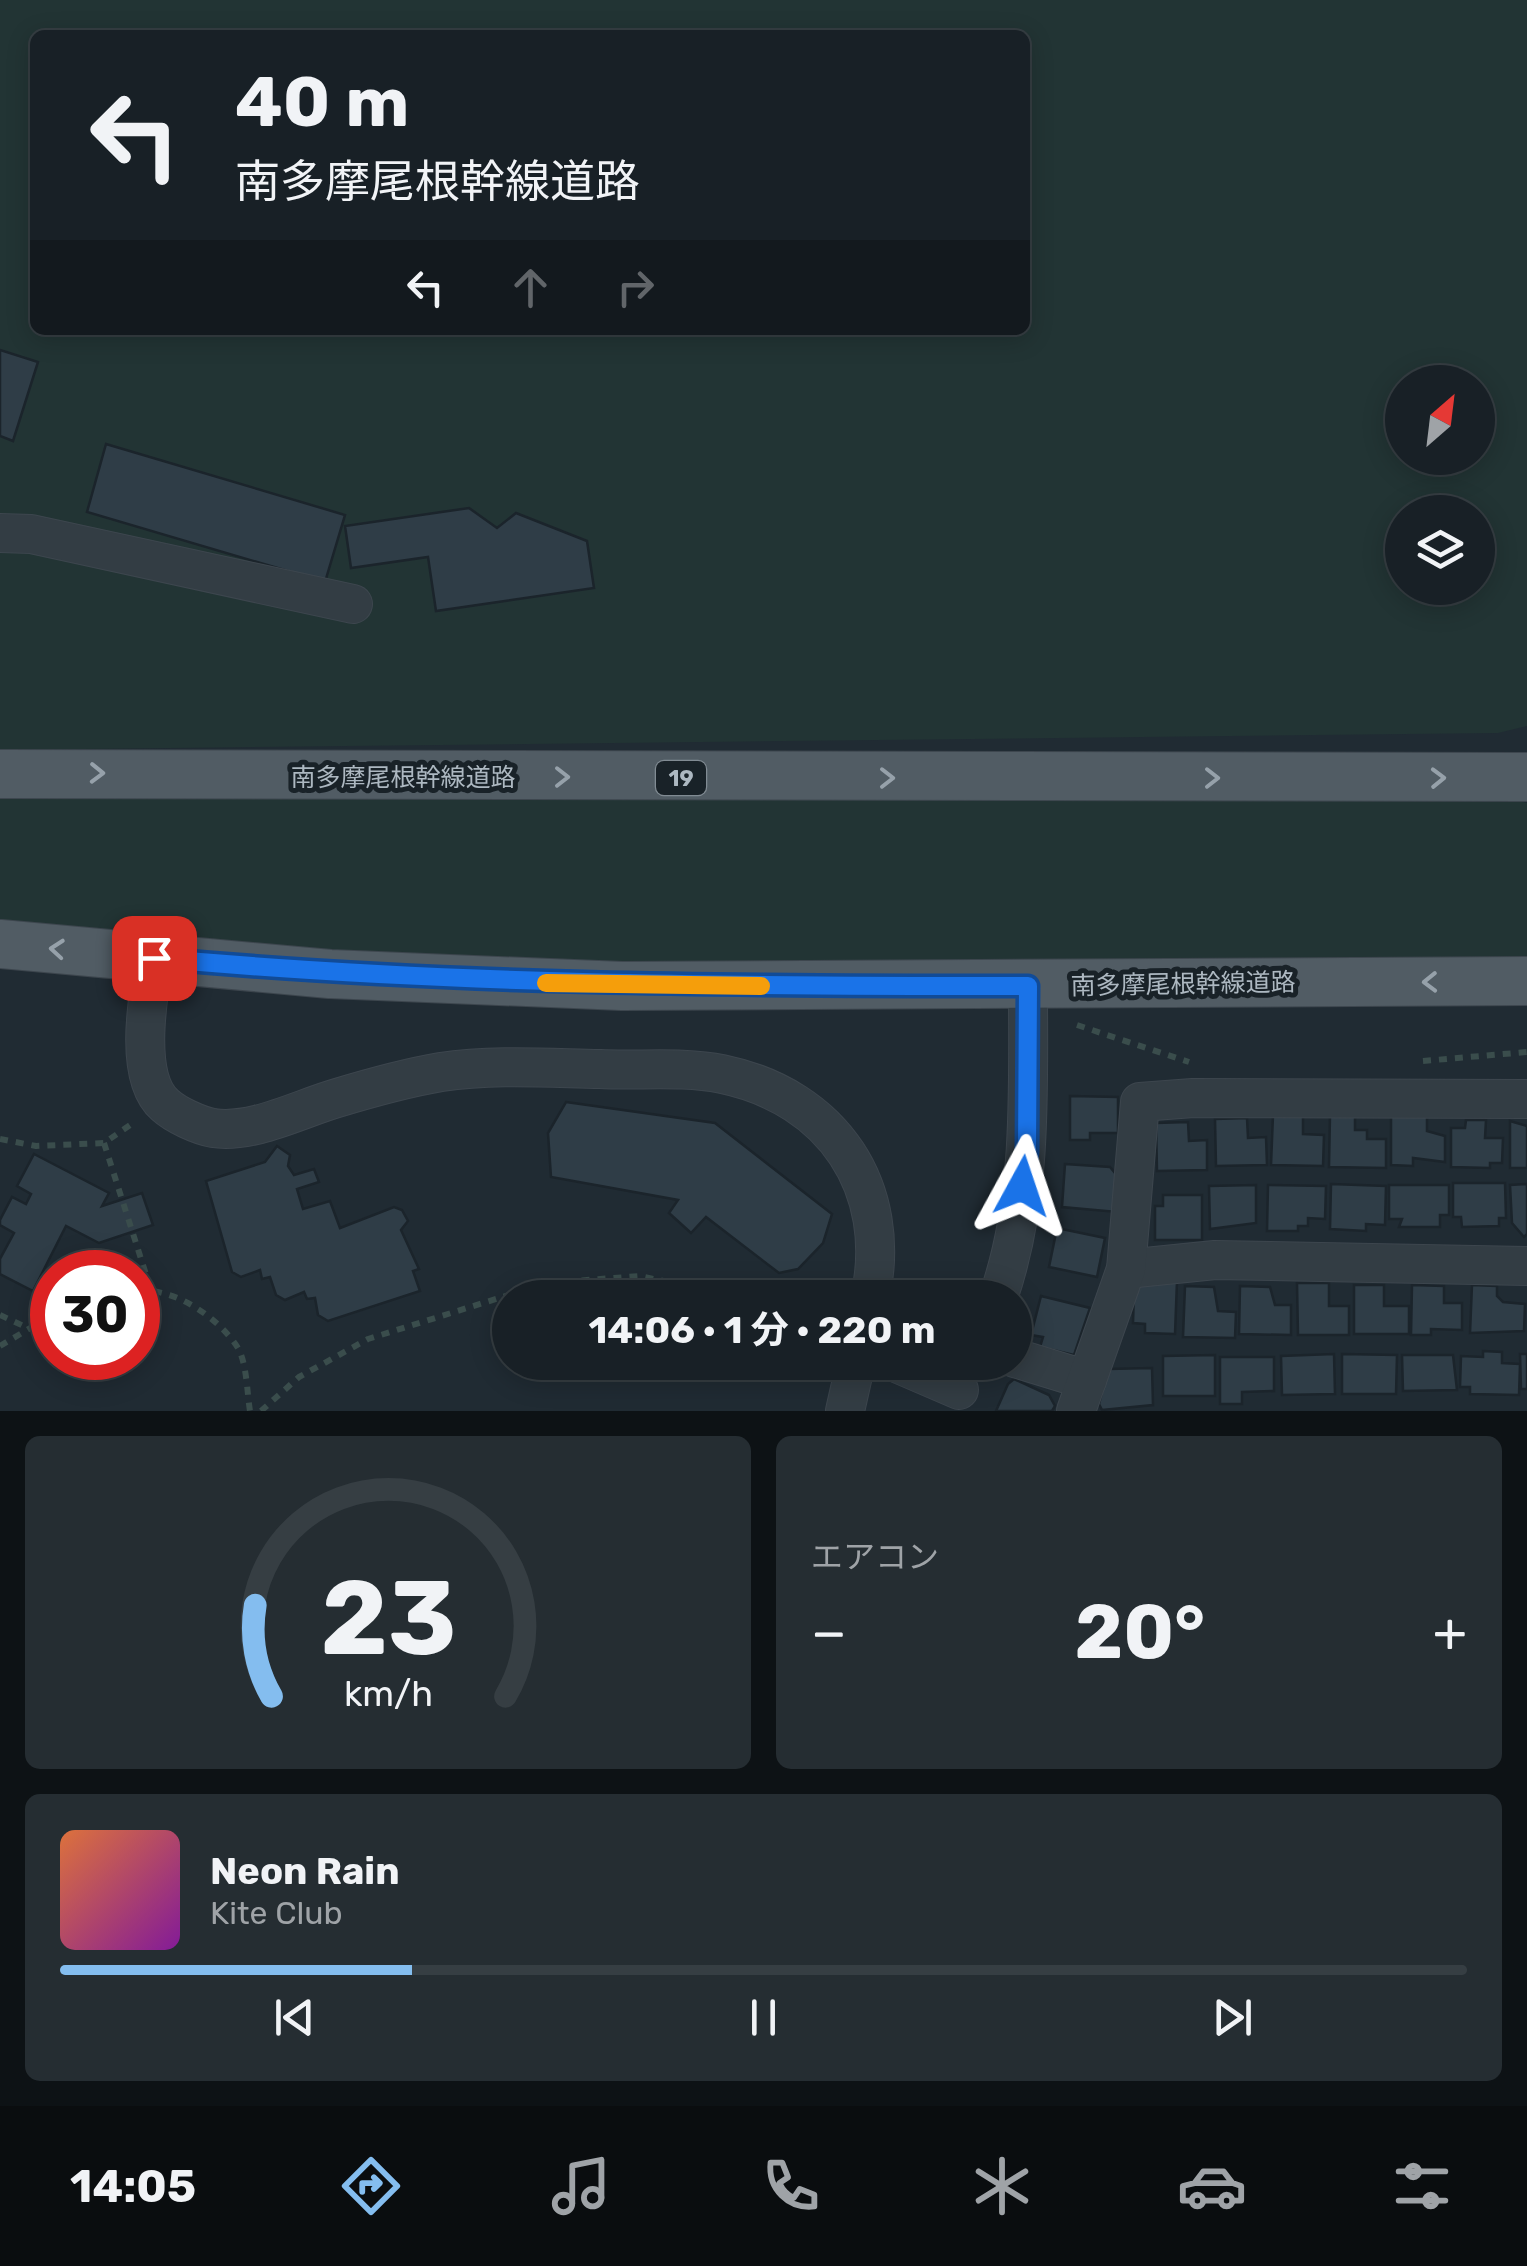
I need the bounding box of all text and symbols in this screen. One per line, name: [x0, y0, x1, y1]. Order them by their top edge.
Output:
text: 40 m: [235, 61, 409, 144]
icon: left: [70, 70, 200, 200]
text: 南多摩尾根幹線道路: [235, 155, 640, 208]
icon: left: [398, 260, 453, 315]
icon: ahead: [503, 260, 558, 315]
icon: right: [608, 260, 663, 315]
north arrow: [1385, 365, 1495, 475]
map controls: [1385, 365, 1495, 605]
button: layers: [1385, 495, 1495, 605]
road number: 19: [656, 761, 706, 795]
one-way arrow: [90, 762, 106, 784]
street label: 南多摩尾根幹線道路: [290, 763, 516, 792]
one-way arrow: [556, 766, 571, 788]
one-way arrow: [880, 767, 896, 789]
one-way arrow: [1432, 767, 1447, 789]
one-way arrow: [1205, 768, 1221, 789]
pin: [112, 916, 197, 1001]
icon: arrive: [127, 931, 182, 986]
one-way arrow: [49, 939, 65, 960]
street label: 南多摩尾根幹線道路: [1070, 968, 1296, 1000]
one-way arrow: [1421, 971, 1436, 993]
position arrow: [970, 1134, 1074, 1238]
speed limit sign: 30: [30, 1250, 160, 1380]
text: 14:06 · 1 分 · 220 m: [588, 1307, 936, 1353]
text: エアコン: [811, 1538, 939, 1576]
text: 23: [320, 1557, 456, 1680]
text: 20°: [1074, 1588, 1205, 1677]
text: −: [811, 1600, 847, 1665]
text: +: [1433, 1600, 1467, 1665]
text: km/h: [343, 1673, 433, 1715]
text: Neon Rain: [210, 1848, 400, 1894]
text: Kite Club: [210, 1894, 343, 1932]
icon: previous: [267, 1990, 322, 2045]
icon: pause: [736, 1990, 791, 2045]
icon: next: [1205, 1990, 1260, 2045]
icon: directions: [336, 2151, 406, 2221]
icon: music: [546, 2151, 616, 2221]
icon: phone: [756, 2151, 826, 2221]
icon: climate: [967, 2151, 1037, 2221]
icon: car: [1177, 2151, 1247, 2221]
icon: filters: [1387, 2151, 1457, 2221]
text: 14:05: [70, 2160, 196, 2213]

